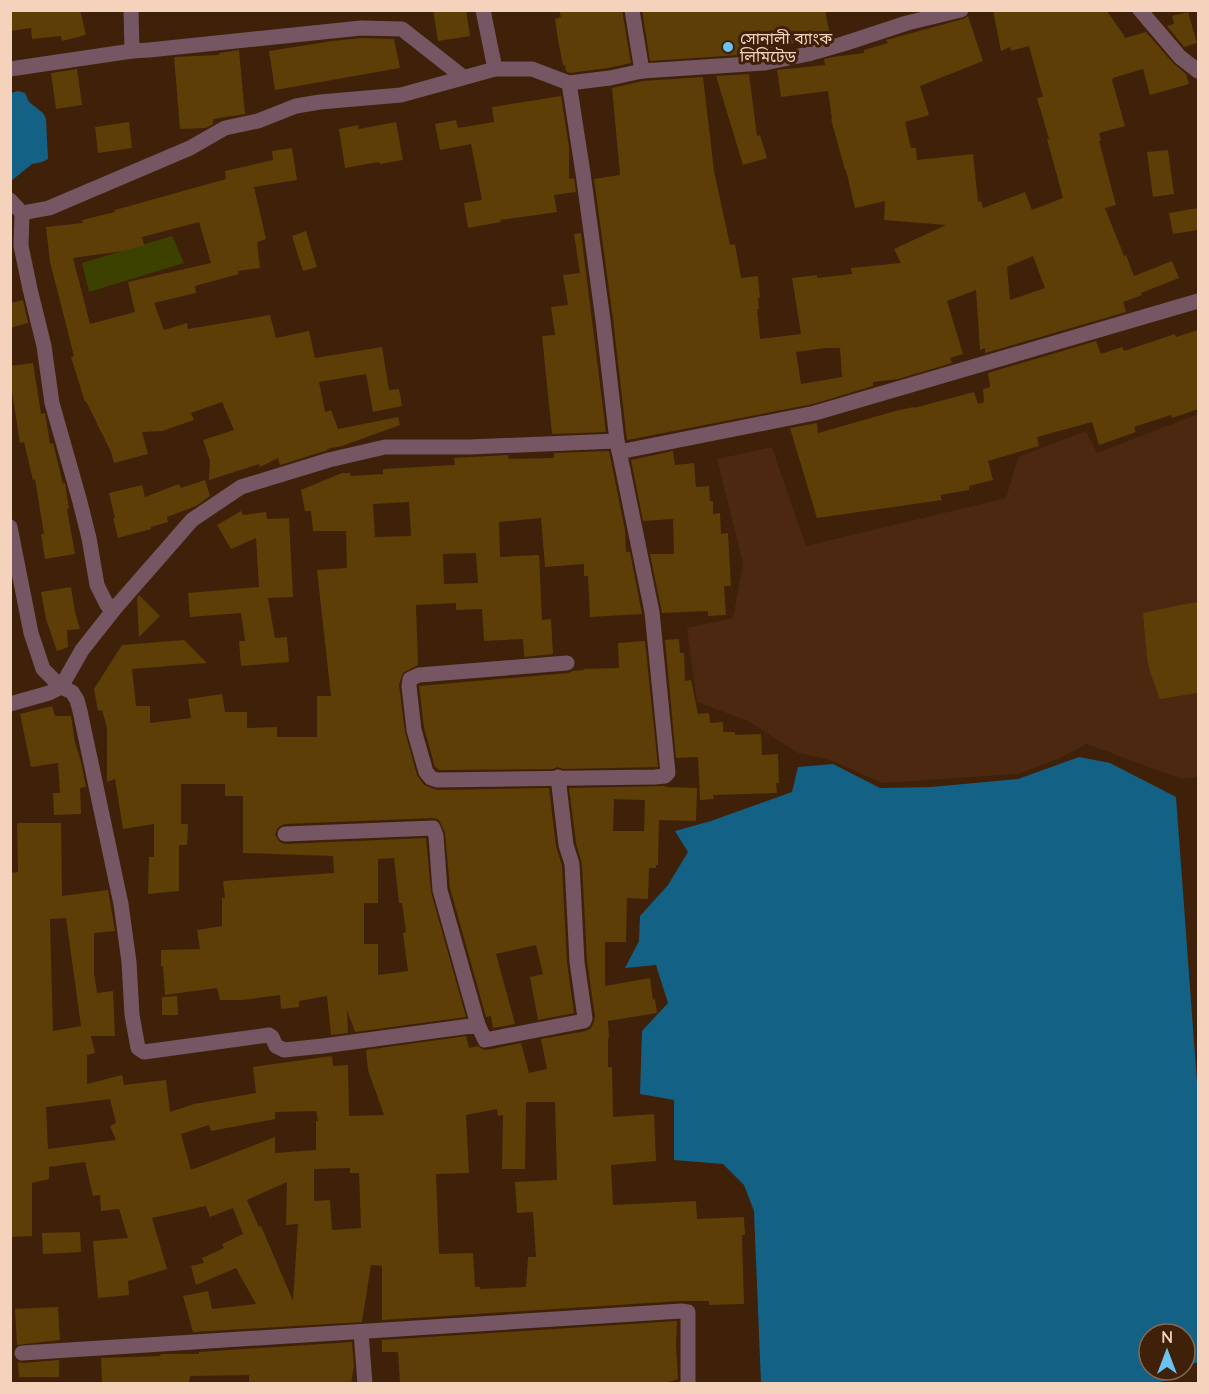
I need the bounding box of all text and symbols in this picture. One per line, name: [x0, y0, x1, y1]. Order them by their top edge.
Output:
place label: সোনালী ব্যাংক লিমিটেড: [739, 28, 833, 66]
marker: সোনালী ব্যাংক লিমিটেড: [721, 40, 735, 54]
north arrow: [1137, 1322, 1197, 1382]
text: N: [1161, 1327, 1173, 1347]

